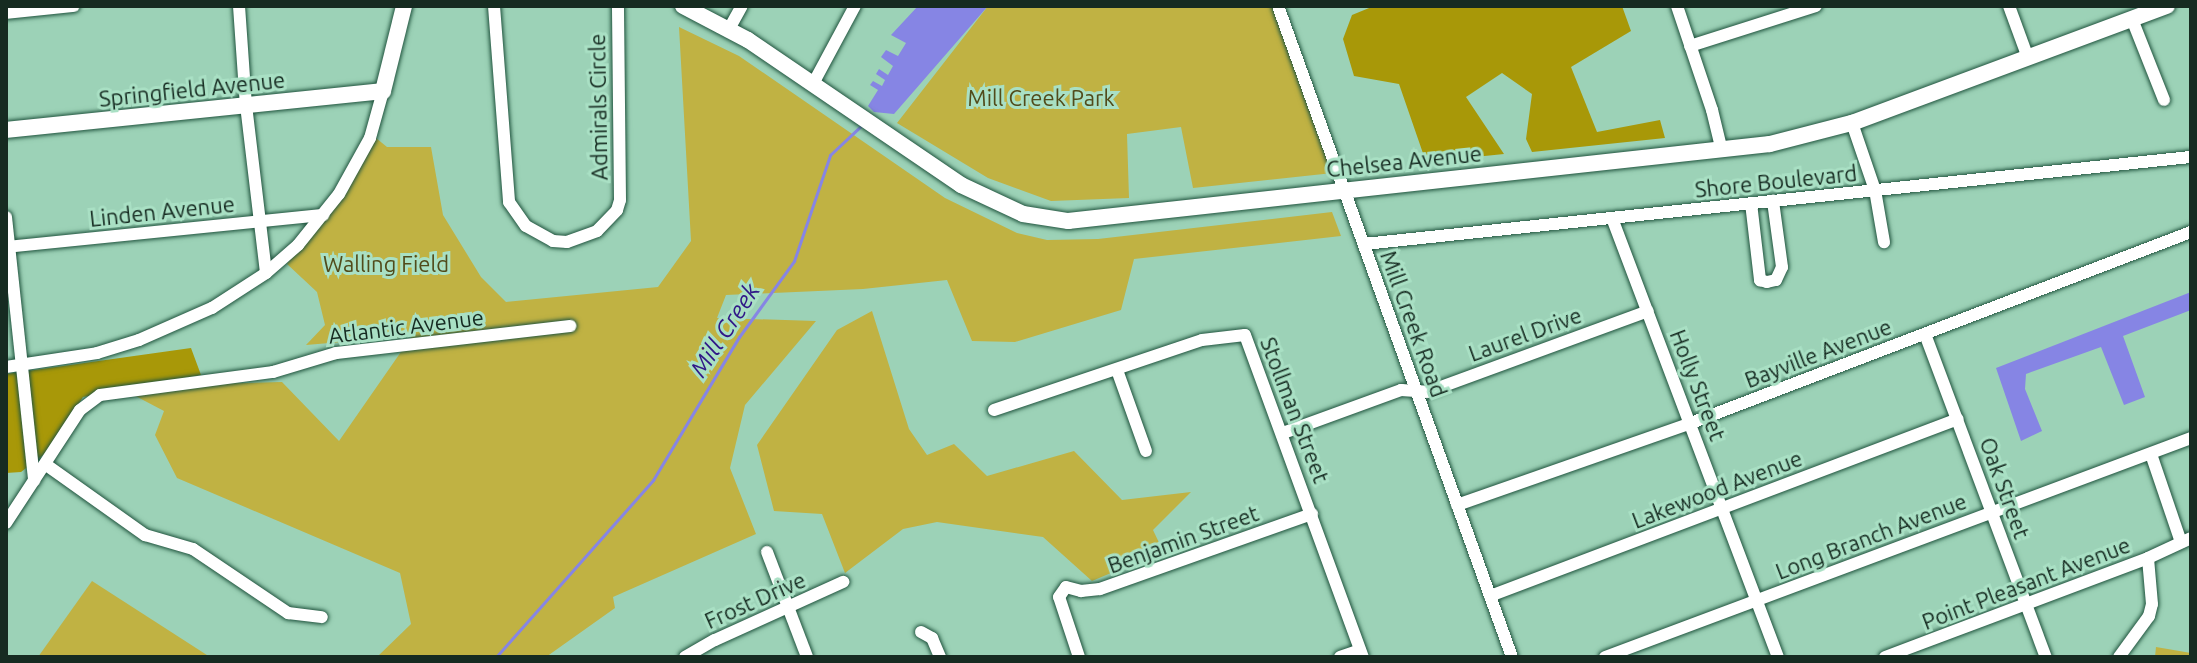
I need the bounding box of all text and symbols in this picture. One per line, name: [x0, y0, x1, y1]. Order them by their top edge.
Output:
street label: Admirals Circle: [584, 33, 612, 181]
street label: Springfield Avenue: [98, 66, 286, 112]
park label: Mill Creek Park: [968, 85, 1114, 111]
street label: Chelsea Avenue: [1325, 140, 1483, 182]
street label: Shore Boulevard: [1694, 159, 1858, 203]
street label: Linden Avenue: [88, 190, 236, 232]
street label: Mill Creek Road: [1375, 247, 1453, 401]
park label: Walling Field: [323, 251, 449, 277]
water label: Mill Creek: [684, 278, 766, 382]
street label: Laurel Drive: [1465, 301, 1585, 367]
street label: Atlantic Avenue: [327, 303, 485, 349]
street label: Bayville Avenue: [1741, 313, 1895, 393]
street label: Holly Street: [1665, 326, 1731, 444]
street label: Stollman Street: [1255, 333, 1335, 487]
street label: Oak Street: [1974, 434, 2036, 542]
street label: Lakewood Avenue: [1628, 444, 1806, 534]
street label: Long Branch Avenue: [1772, 487, 1970, 585]
street label: Benjamin Street: [1104, 499, 1262, 579]
street label: Point Pleasant Avenue: [1918, 531, 2134, 635]
street label: Frost Drive: [700, 566, 810, 634]

